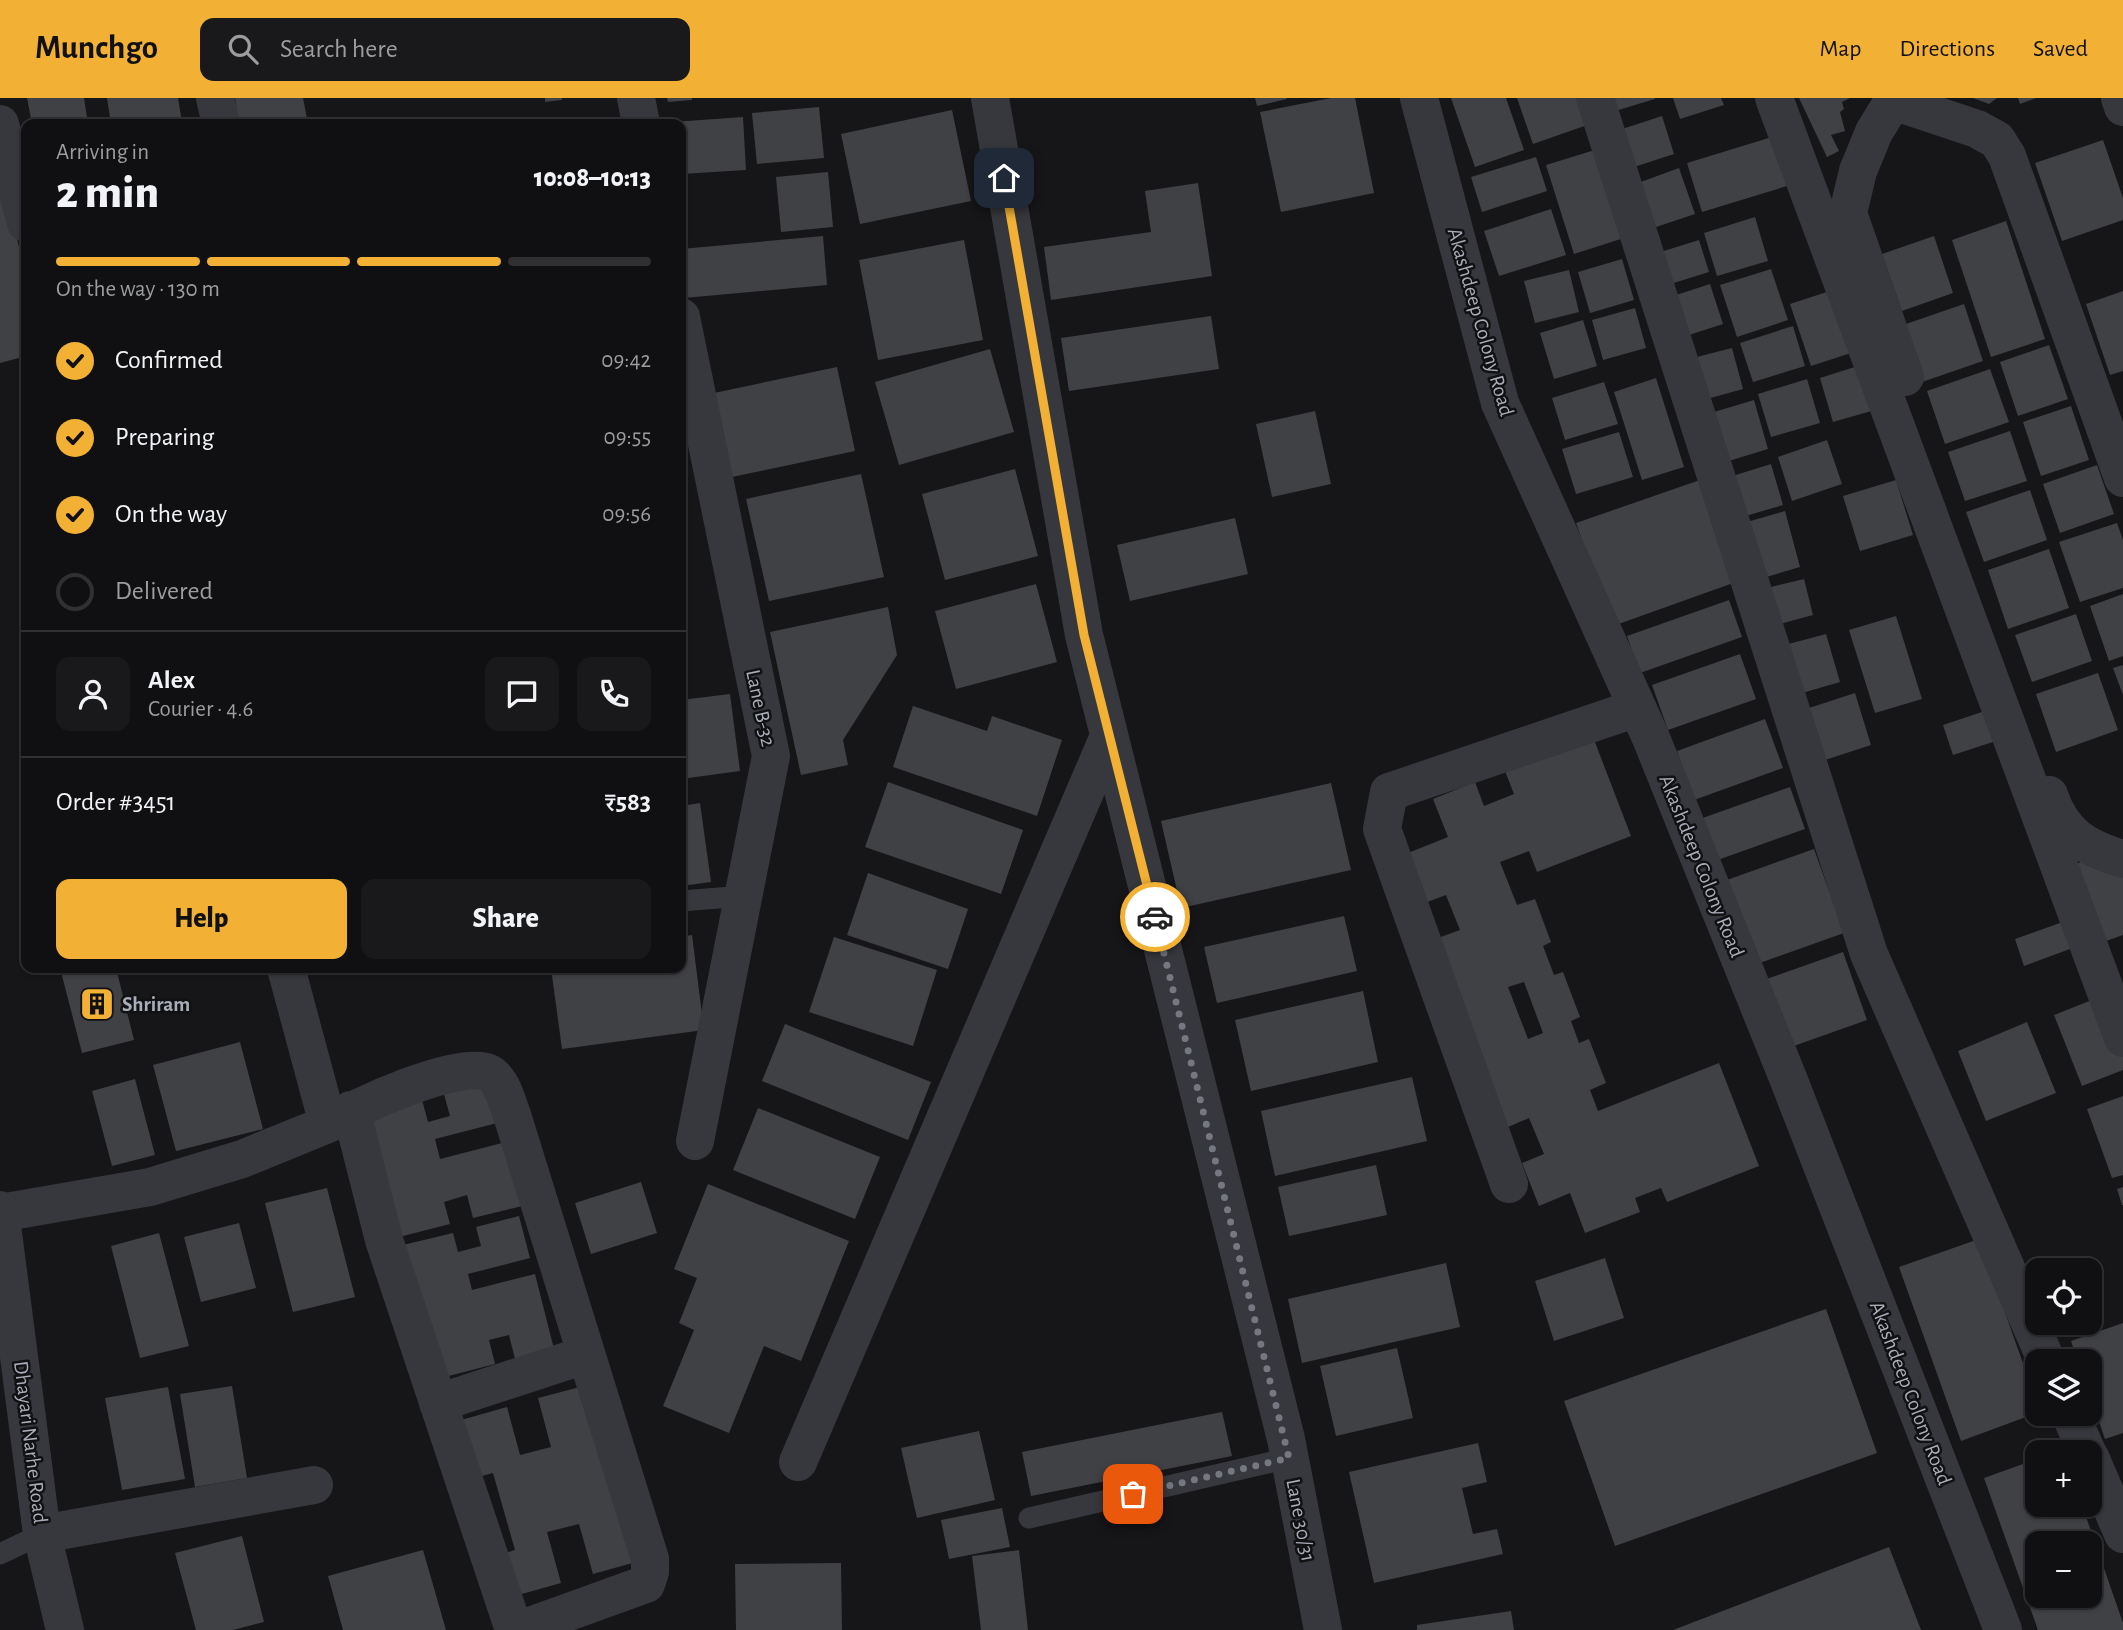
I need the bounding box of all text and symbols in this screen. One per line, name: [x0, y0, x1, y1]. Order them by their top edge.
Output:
search box: [200, 18, 690, 81]
icon: search: [224, 30, 262, 68]
text: Munchgo: [35, 32, 158, 65]
text: Search here: [280, 36, 398, 62]
text: Map: [1819, 37, 1861, 61]
text: Directions: [1899, 37, 1995, 61]
text: Saved: [2033, 37, 2088, 61]
text: Arriving in: [56, 141, 149, 164]
pin: [974, 148, 1034, 208]
icon: home: [985, 159, 1023, 197]
text: 10:08–10:13: [534, 165, 651, 191]
text: 2 min: [56, 170, 159, 216]
street label: Akashdeep Colony Road: [1444, 226, 1517, 419]
text: On the way · 130 m: [56, 278, 220, 301]
icon: check: [56, 342, 94, 380]
text: Confirmed: [115, 347, 223, 373]
text: 09:42: [601, 349, 651, 372]
icon: check: [56, 419, 94, 457]
text: Preparing: [115, 424, 214, 450]
text: 09:55: [604, 426, 651, 449]
icon: check: [56, 496, 94, 534]
text: On the way: [115, 501, 227, 527]
text: 09:56: [602, 503, 651, 526]
text: Delivered: [115, 578, 213, 604]
button: person: [56, 657, 130, 731]
button: chat: [485, 657, 559, 731]
button: phone: [577, 657, 651, 731]
text: Alex: [148, 667, 195, 693]
street label: Lane B-32: [742, 668, 779, 749]
text: Courier · 4.6: [148, 698, 253, 721]
street label: Akashdeep Colony Road: [1655, 772, 1748, 961]
text: Order #3451: [56, 789, 175, 815]
text: ₹583: [605, 789, 651, 815]
button: Help: [56, 879, 347, 959]
button: Share: [361, 879, 651, 959]
courier: [1120, 882, 1190, 952]
icon: car: [1136, 898, 1174, 936]
building icon: Shriram: [78, 985, 116, 1023]
place label: Shriram: [122, 994, 190, 1015]
map controls: [2025, 1258, 2102, 1608]
button: locate: [2025, 1258, 2102, 1335]
street label: Akashdeep Colony Road: [1866, 1298, 1955, 1488]
button: layers: [2025, 1349, 2102, 1426]
street label: Dhayari Narhe Road: [10, 1360, 51, 1525]
button: +: [2025, 1440, 2102, 1517]
pin: [1103, 1464, 1163, 1524]
icon: bag: [1114, 1475, 1152, 1513]
street label: Lane 30/31: [1282, 1477, 1319, 1563]
button: −: [2025, 1531, 2102, 1608]

